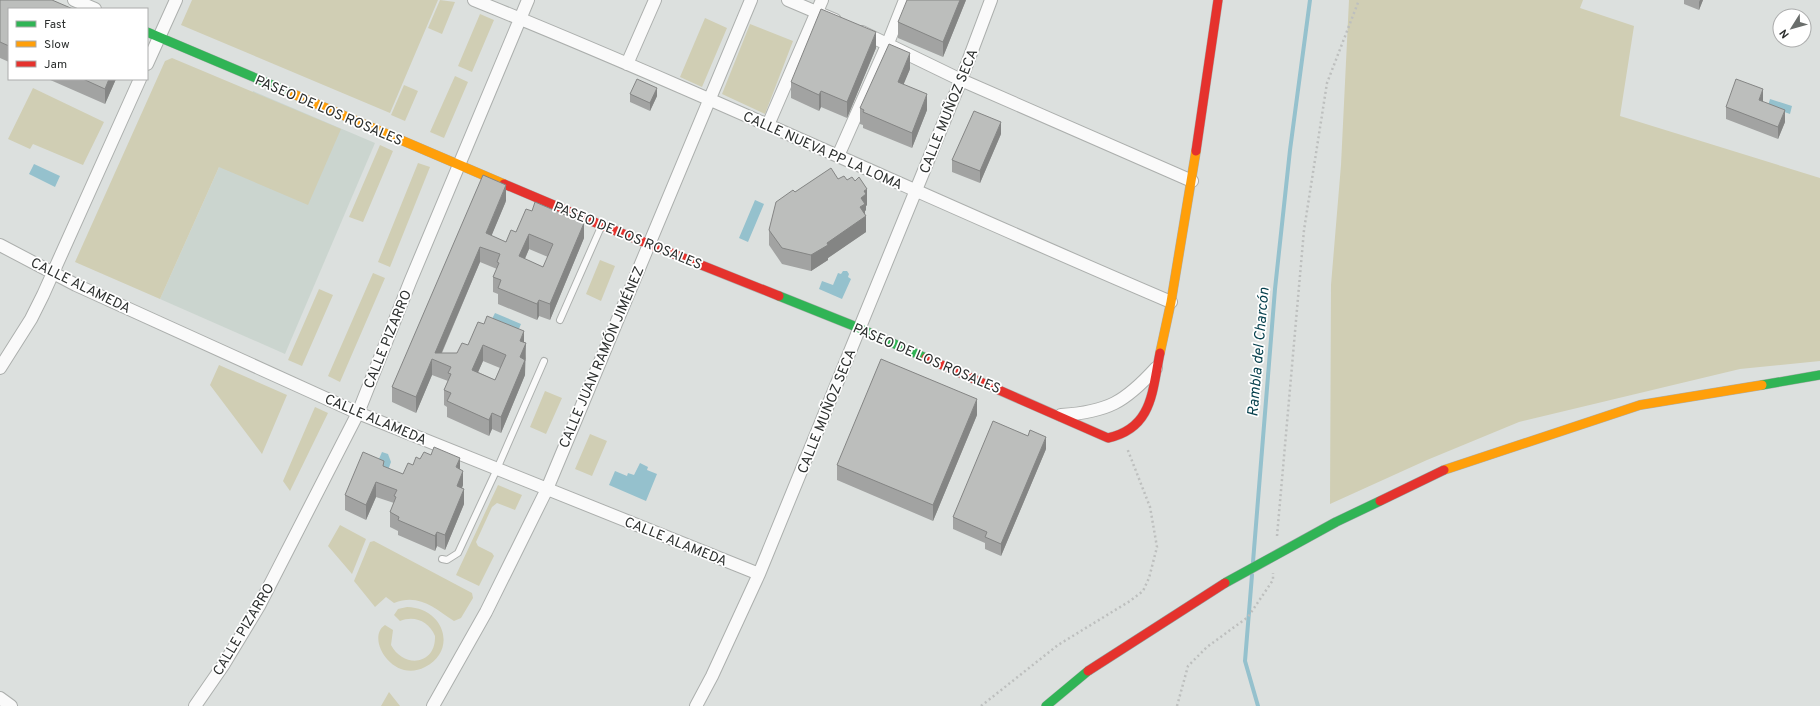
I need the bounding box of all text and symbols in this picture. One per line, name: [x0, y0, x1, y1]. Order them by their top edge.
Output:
legend: [8, 8, 148, 80]
north arrow: [1772, 8, 1812, 48]
text: Fast: [44, 17, 66, 33]
text: N: [1777, 26, 1793, 41]
text: Slow: [44, 37, 70, 53]
street label: CALLE MUÑOZ SECA: [917, 47, 982, 176]
text: Jam: [44, 57, 67, 73]
street label: PASEO DE LOS ROSALES: [252, 73, 405, 150]
street label: CALLE NUEVA PP LA LOMA: [740, 108, 905, 194]
street label: PASEO DE LOS ROSALES: [551, 199, 704, 274]
street label: CALLE ALAMEDA: [28, 255, 133, 318]
street label: CALLE JUAN RAMÓN JIMÉNEZ: [555, 264, 648, 451]
water label: Rambla del Charcón: [1244, 287, 1275, 417]
street label: CALLE PIZARRO: [361, 288, 416, 391]
street label: PASEO DE LOS ROSALES: [850, 321, 1003, 398]
street label: CALLE MUÑOZ SECA: [795, 347, 860, 476]
street label: CALLE ALAMEDA: [322, 391, 429, 450]
street label: CALLE ALAMEDA: [622, 514, 729, 571]
street label: CALLE PIZARRO: [210, 580, 279, 679]

